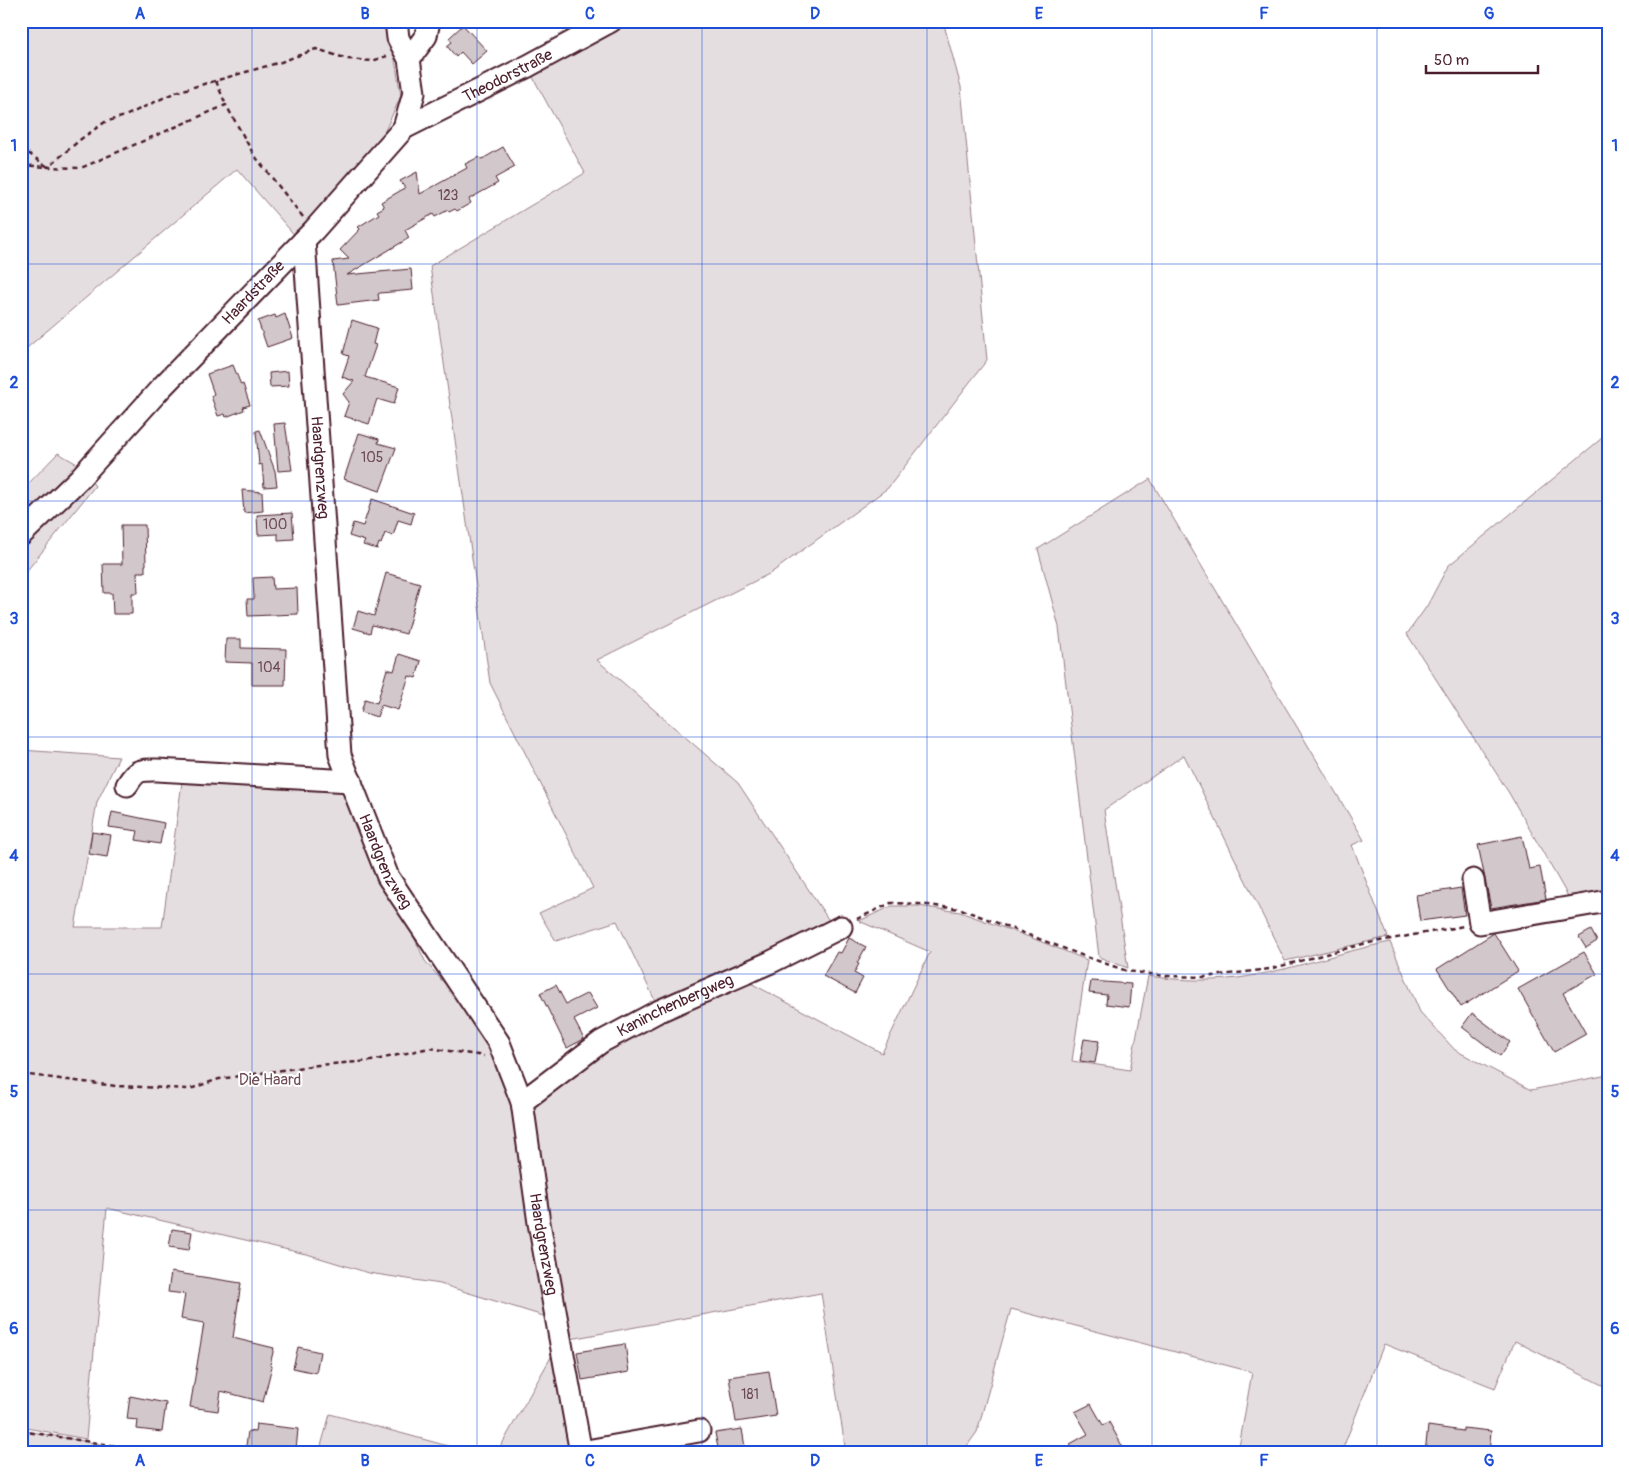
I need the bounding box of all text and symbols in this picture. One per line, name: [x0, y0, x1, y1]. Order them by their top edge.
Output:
text: A: [135, 4, 146, 24]
text: B: [360, 4, 370, 24]
text: C: [585, 4, 595, 24]
text: D: [810, 4, 820, 24]
text: E: [1035, 4, 1044, 24]
text: F: [1259, 4, 1269, 24]
text: G: [1484, 4, 1495, 24]
scale bar: [1426, 42, 1539, 74]
street label: Theodorstraße: [459, 45, 556, 107]
text: 50 m: [1434, 51, 1469, 70]
text: 1: [11, 136, 17, 156]
text: 1: [1612, 136, 1618, 156]
house number: 123: [438, 187, 459, 204]
street label: Haardstraße: [218, 256, 289, 329]
text: 2: [10, 373, 19, 393]
text: 2: [1611, 373, 1620, 393]
street label: Haardgrenzweg: [306, 415, 333, 520]
house number: 105: [361, 449, 383, 466]
house number: 100: [263, 516, 287, 533]
text: 3: [10, 609, 19, 629]
text: 3: [1611, 609, 1620, 629]
house number: 104: [257, 659, 281, 676]
street label: Haardgrenzweg: [354, 811, 417, 913]
text: 4: [9, 846, 19, 866]
text: 4: [1610, 846, 1620, 866]
street label: Kaninchenbergweg: [614, 970, 736, 1041]
park label: Die Haard: [239, 1070, 301, 1090]
text: 5: [10, 1082, 19, 1102]
text: 5: [1611, 1082, 1620, 1102]
street label: Haardgrenzweg: [525, 1192, 562, 1297]
text: 6: [9, 1319, 19, 1339]
text: 6: [1610, 1319, 1620, 1339]
house number: 181: [741, 1386, 759, 1403]
text: A: [135, 1451, 146, 1471]
text: B: [360, 1451, 370, 1471]
text: C: [585, 1451, 595, 1471]
text: D: [810, 1451, 820, 1471]
text: E: [1035, 1451, 1044, 1471]
text: F: [1259, 1451, 1269, 1471]
text: G: [1484, 1451, 1495, 1471]

